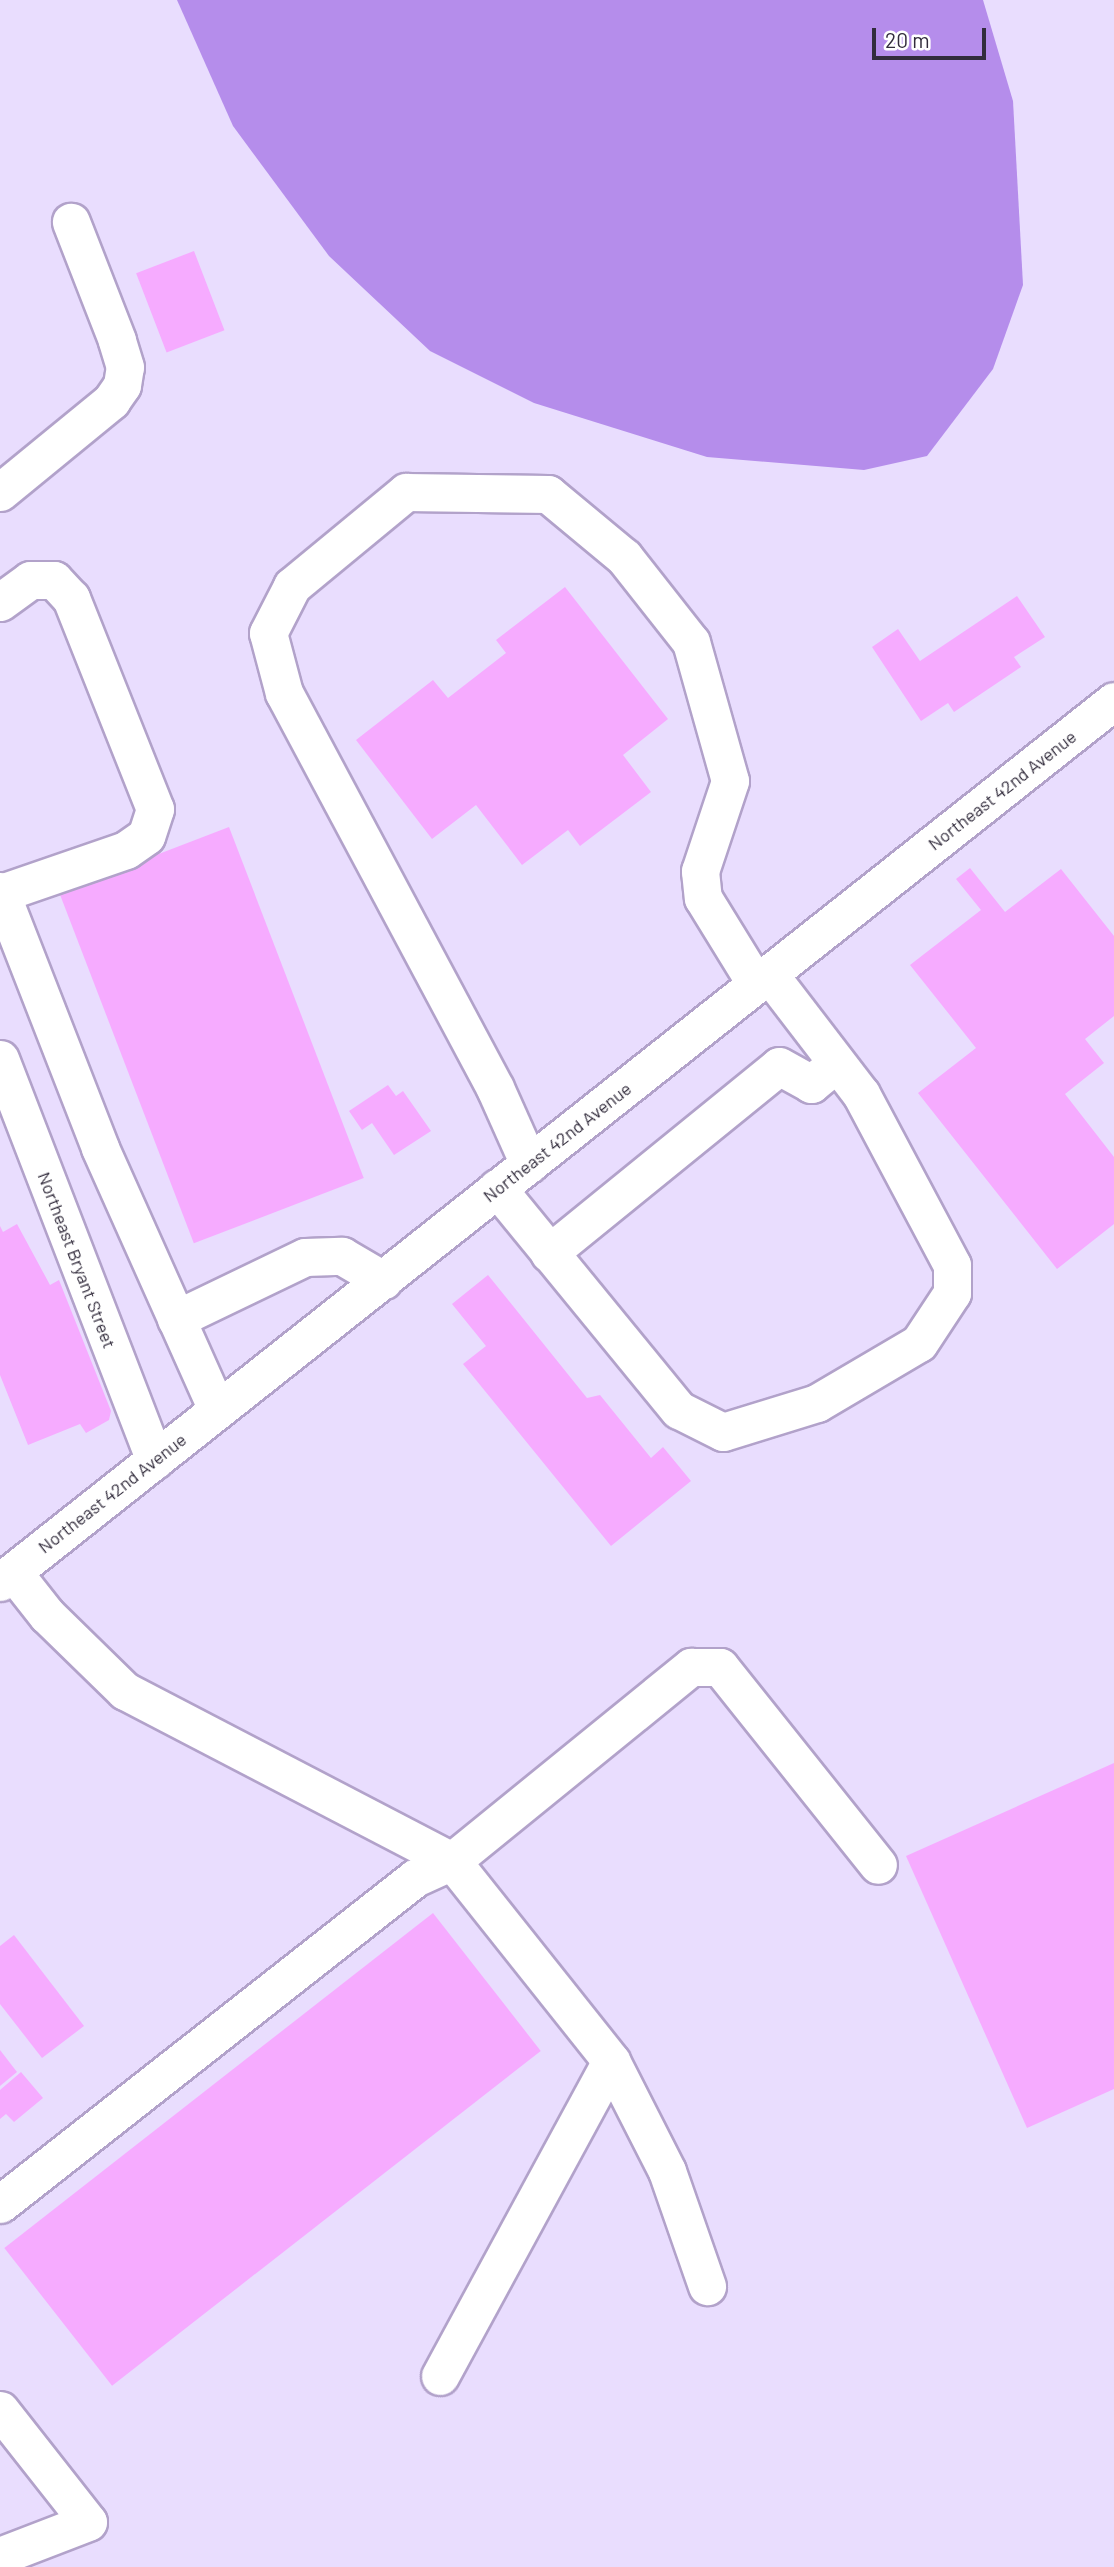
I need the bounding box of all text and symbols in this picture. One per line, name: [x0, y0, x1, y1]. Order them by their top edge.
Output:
scale bar: [876, 14, 990, 58]
text: 20 m: [885, 27, 930, 52]
street label: Northeast 42nd Avenue: [924, 725, 1080, 855]
street label: Northeast 42nd Avenue: [479, 1077, 635, 1207]
street label: Northeast Bryant Street: [33, 1169, 121, 1351]
street label: Northeast 42nd Avenue: [34, 1428, 190, 1558]

